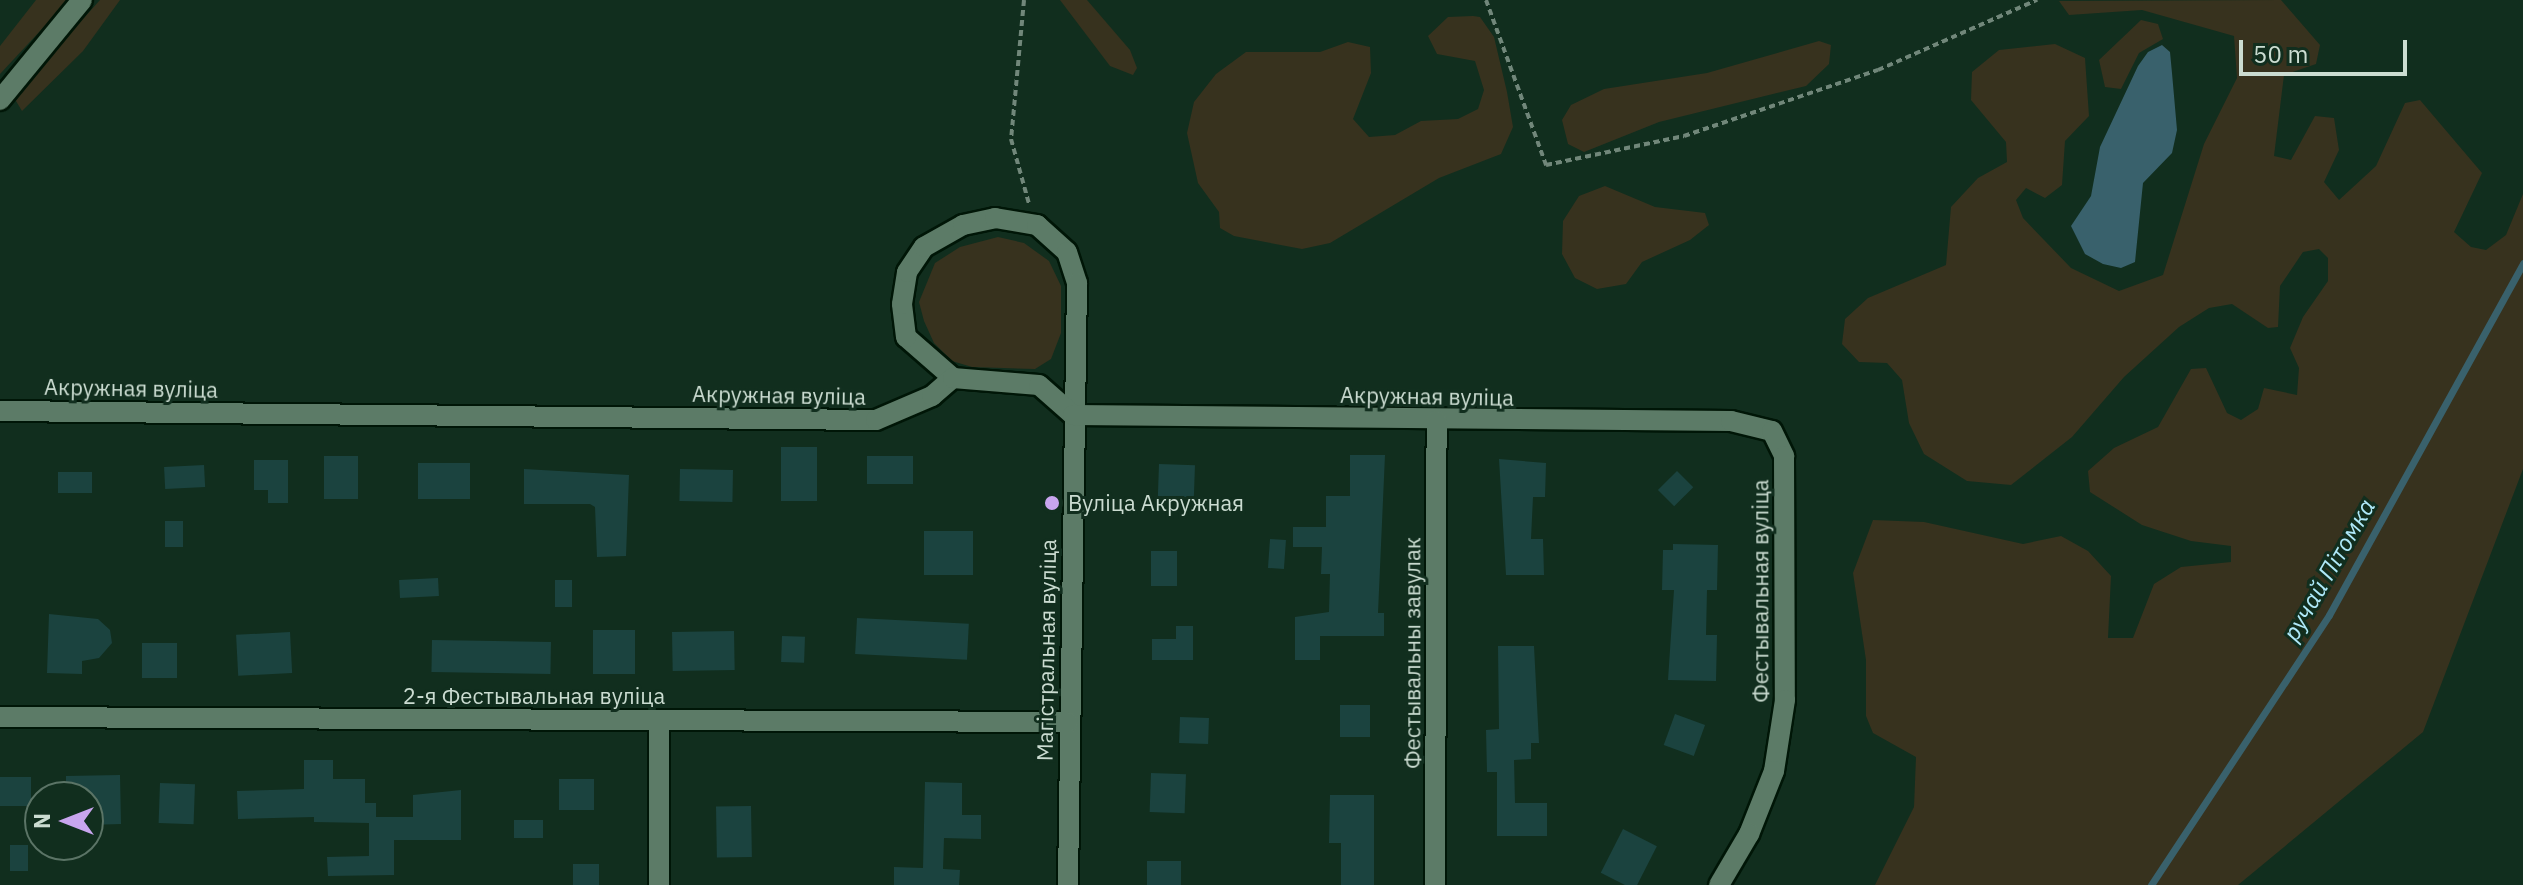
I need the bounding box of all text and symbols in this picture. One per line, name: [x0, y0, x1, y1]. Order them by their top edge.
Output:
scale bar: [2243, 24, 2411, 74]
text: 50 m: [2253, 38, 2308, 70]
street label: Акружная вуліца: [44, 373, 218, 403]
street label: Акружная вуліца: [692, 380, 866, 410]
street label: Акружная вуліца: [1340, 381, 1514, 411]
street label: Фестывальная вуліца: [1747, 479, 1773, 703]
place label: Вуліца Акружная: [1068, 490, 1244, 516]
marker: Вуліца Акружная: [1043, 494, 1061, 512]
water label: ручай Пітомка: [2277, 494, 2381, 646]
street label: Фестывальны завулак: [1399, 537, 1425, 769]
street label: Магістральная вуліца: [1031, 539, 1061, 761]
street label: 2-я Фестывальная вуліца: [403, 683, 665, 709]
north arrow: [24, 781, 104, 861]
text: N: [27, 813, 56, 829]

